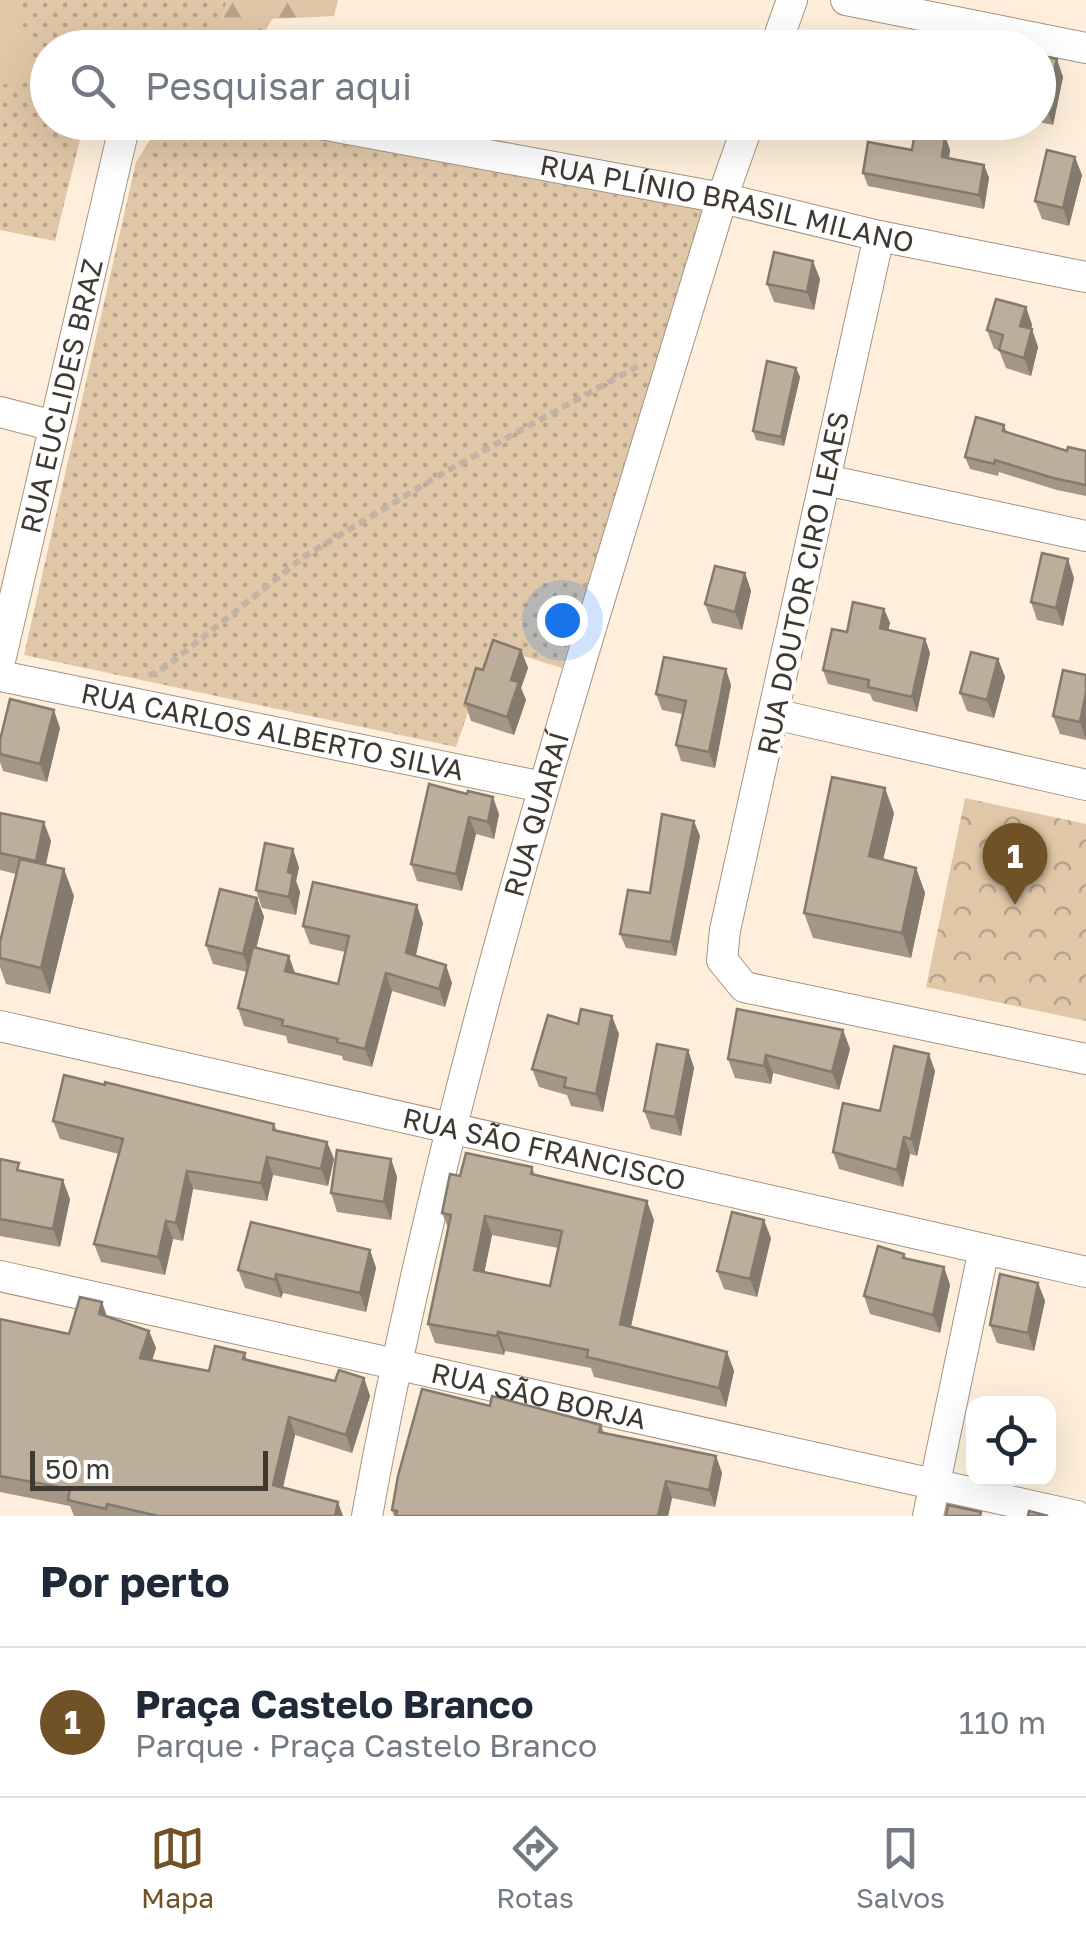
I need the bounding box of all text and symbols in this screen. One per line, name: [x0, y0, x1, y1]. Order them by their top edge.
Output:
search box: [30, 30, 1056, 140]
icon: search: [65, 58, 120, 113]
text: Pesquisar aqui: [145, 63, 412, 108]
street label: RUA PLÍNIO BRASIL MILANO: [537, 148, 917, 259]
street label: RUA EUCLIDES BRAZ: [13, 256, 109, 536]
street label: RUA DOUTOR CIRO LEAES: [750, 408, 855, 757]
your location: [537, 595, 588, 646]
street label: RUA CARLOS ALBERTO SILVA: [78, 676, 467, 786]
street label: RUA QUARAÍ: [497, 727, 576, 900]
pin: 1: [982, 822, 1048, 905]
street label: RUA SÃO FRANCISCO: [400, 1101, 689, 1197]
street label: RUA SÃO BORJA: [428, 1356, 650, 1436]
map controls: [966, 1396, 1056, 1486]
button: locate: [966, 1396, 1056, 1486]
scale bar: [30, 1446, 268, 1490]
text: 50 m: [45, 1452, 110, 1485]
text: Por perto: [40, 1556, 230, 1606]
text: Praça Castelo Branco: [135, 1681, 533, 1726]
text: 1: [64, 1703, 81, 1741]
text: 110 m: [959, 1703, 1046, 1741]
text: Parque · Praça Castelo Branco: [135, 1726, 597, 1764]
tab: Mapa: [141, 1821, 214, 1914]
tab: Rotas: [496, 1821, 574, 1914]
tab: Salvos: [856, 1821, 945, 1914]

